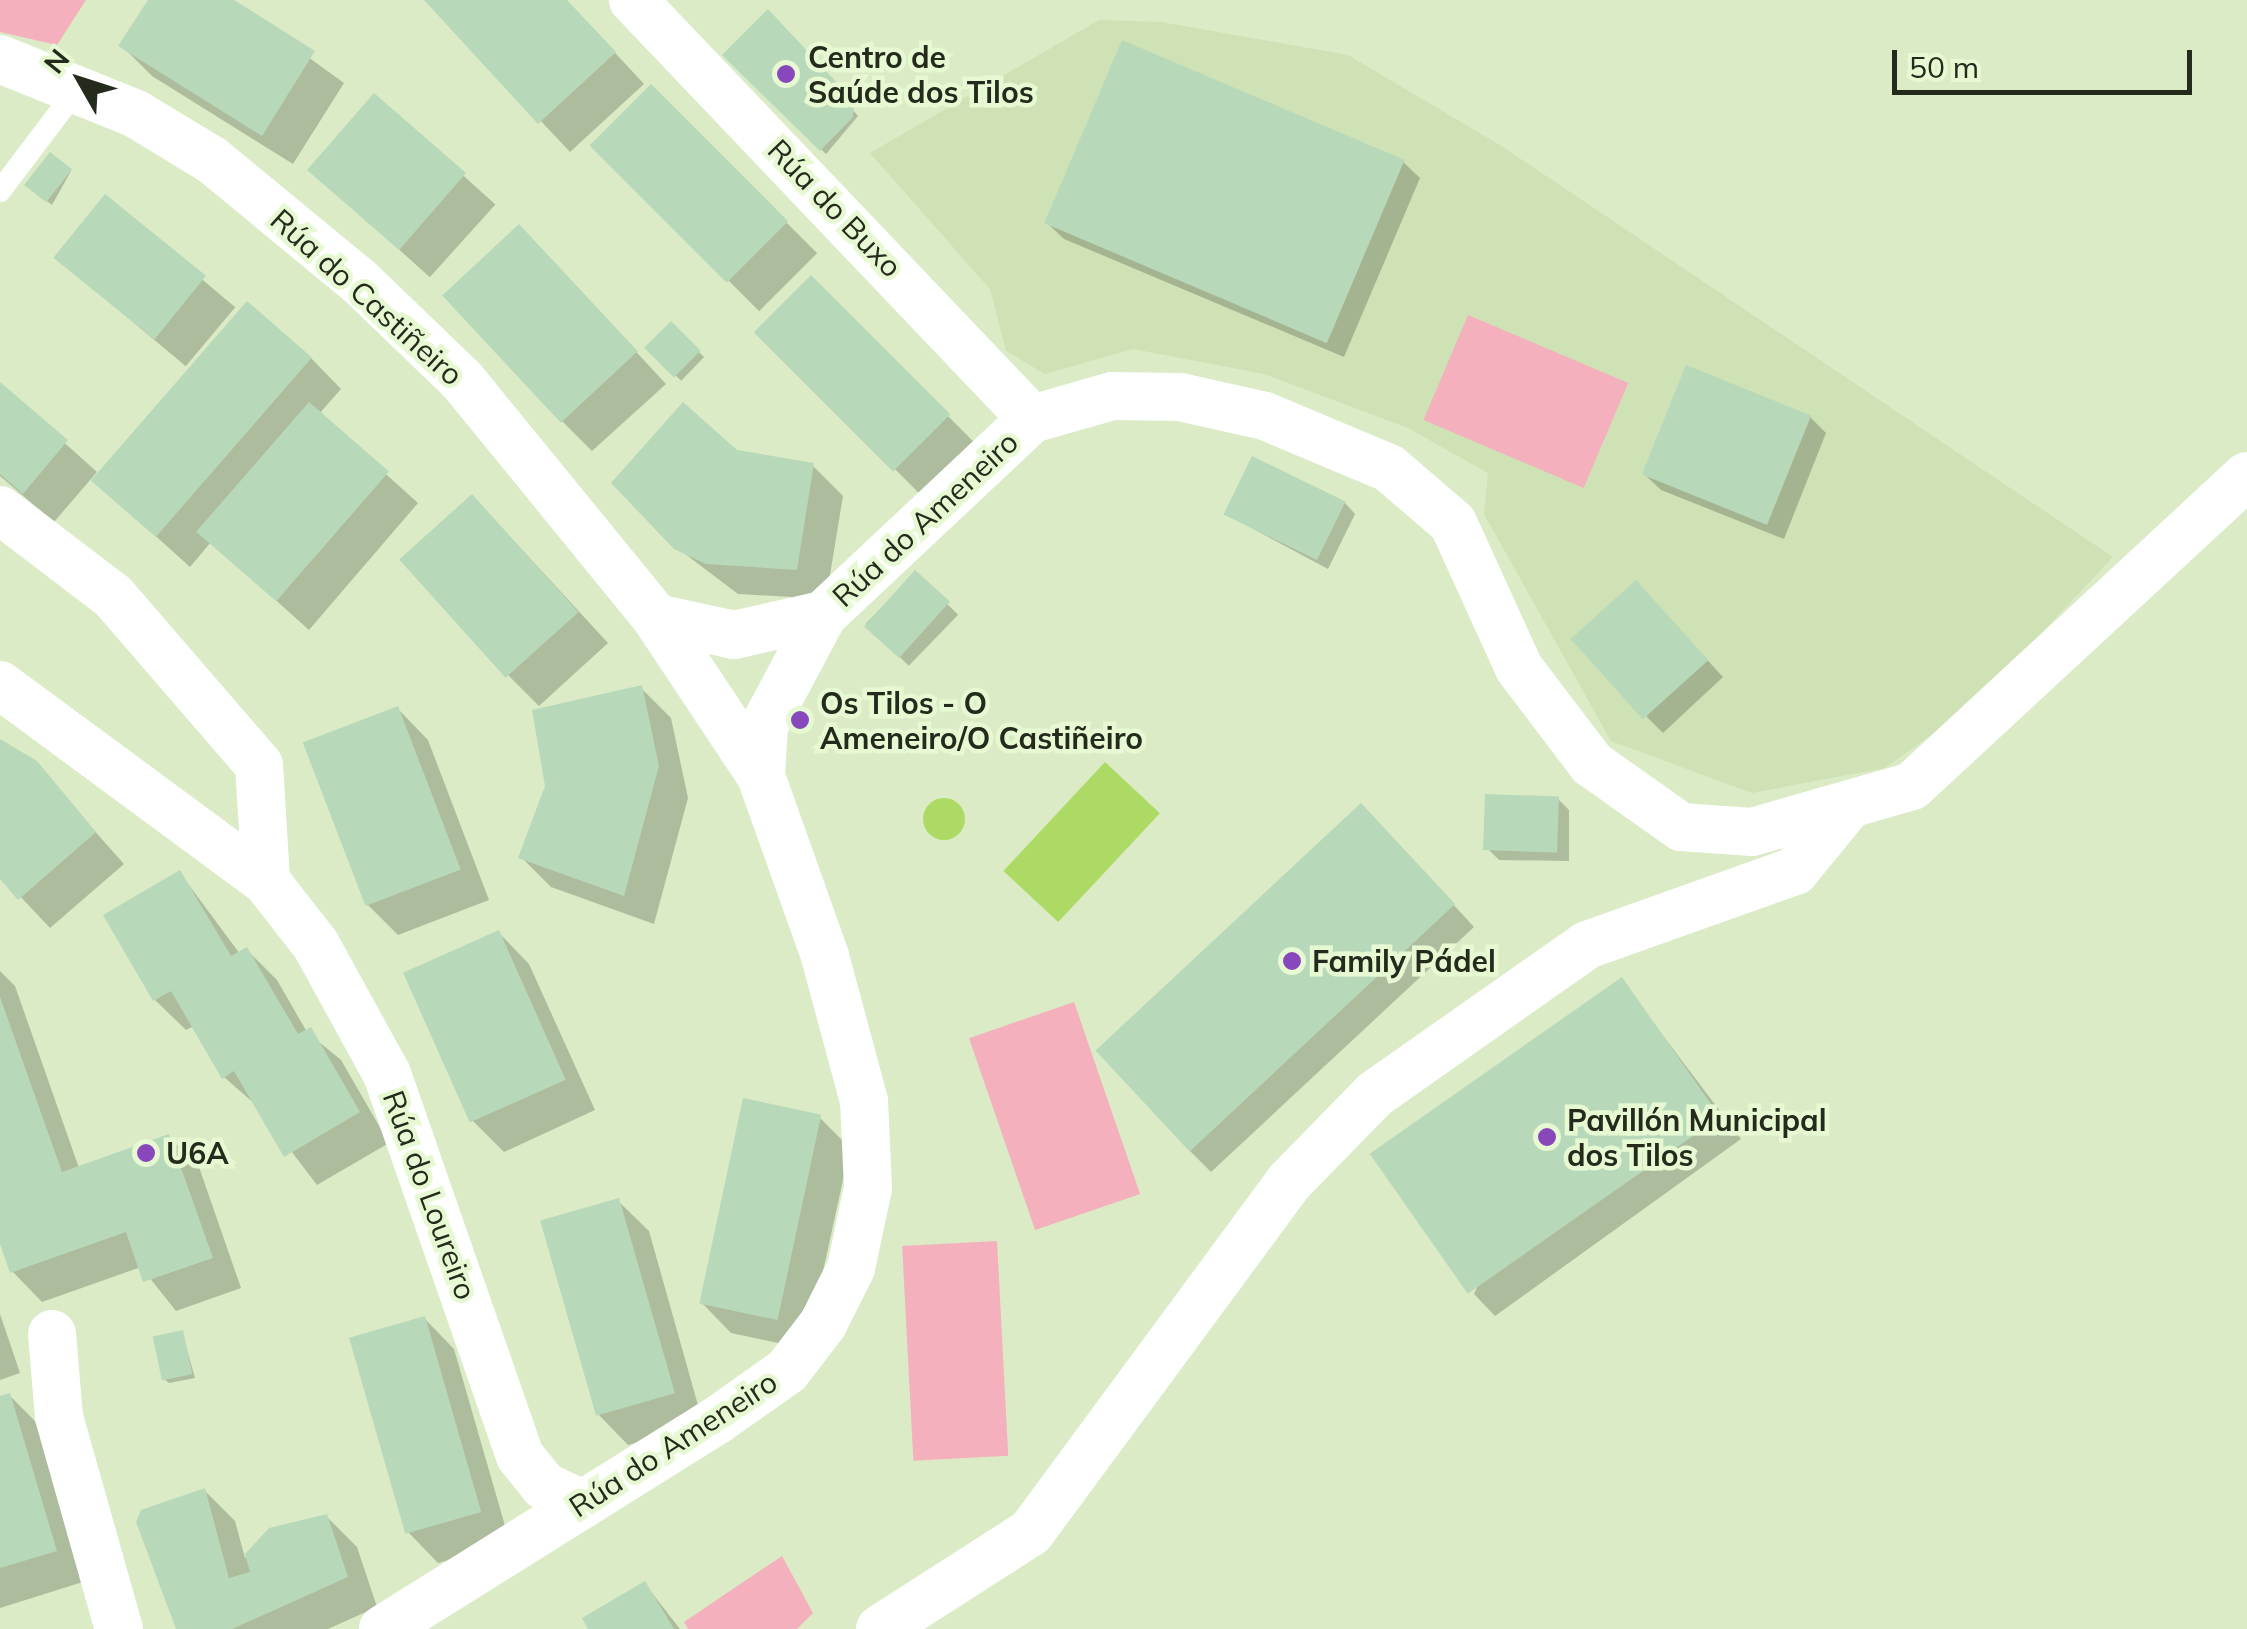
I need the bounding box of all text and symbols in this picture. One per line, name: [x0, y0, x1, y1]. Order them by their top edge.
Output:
north arrow: [30, 30, 130, 130]
scale bar: [1897, 30, 2197, 92]
place label: Centro de Saúde dos Tilos: [808, 39, 1034, 110]
text: N: [36, 42, 77, 80]
text: 50 m: [1909, 48, 1979, 86]
marker: Centro de Saúde dos Tilos: [773, 61, 799, 87]
street label: Rúa do Buxo: [760, 132, 910, 284]
street label: Rúa do Castiñeiro: [264, 201, 470, 393]
street label: Rúa do Ameneiro: [825, 424, 1025, 614]
place label: Os Tilos - O Ameneiro/O Castiñeiro: [820, 685, 1143, 756]
marker: Os Tilos - O Ameneiro/O Castiñeiro: [789, 709, 811, 731]
place label: Family Pádel: [1312, 943, 1496, 979]
marker: Family Pádel: [1281, 950, 1303, 972]
street label: Rúa do Loureiro: [376, 1086, 484, 1304]
place label: Pavillón Municipal dos Tilos: [1567, 1102, 1826, 1172]
marker: Pavillón Municipal dos Tilos: [1536, 1126, 1558, 1148]
place label: U6A: [166, 1135, 229, 1171]
marker: U6A: [135, 1142, 157, 1164]
street label: Rúa do Ameneiro: [562, 1363, 784, 1525]

